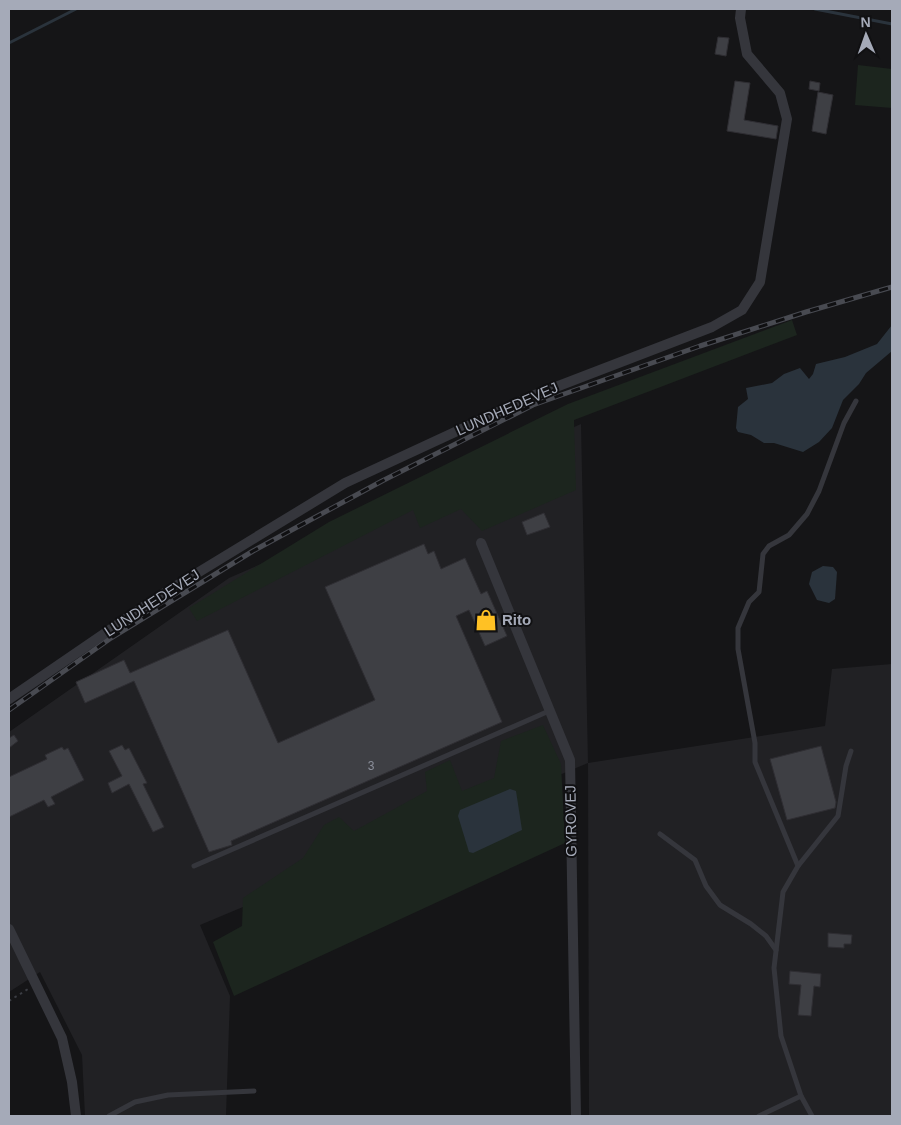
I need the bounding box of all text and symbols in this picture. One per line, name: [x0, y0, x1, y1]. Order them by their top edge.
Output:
north arrow: [841, 10, 891, 60]
text: N: [860, 14, 871, 30]
street label: LUNDHEDEVEJ: [453, 378, 561, 439]
street label: LUNDHEDEVEJ: [101, 565, 202, 640]
shop icon: Rito: [473, 607, 499, 633]
place label: Rito: [502, 611, 531, 628]
house number: 3: [368, 759, 375, 773]
street label: GYROVEJ: [561, 785, 580, 857]

